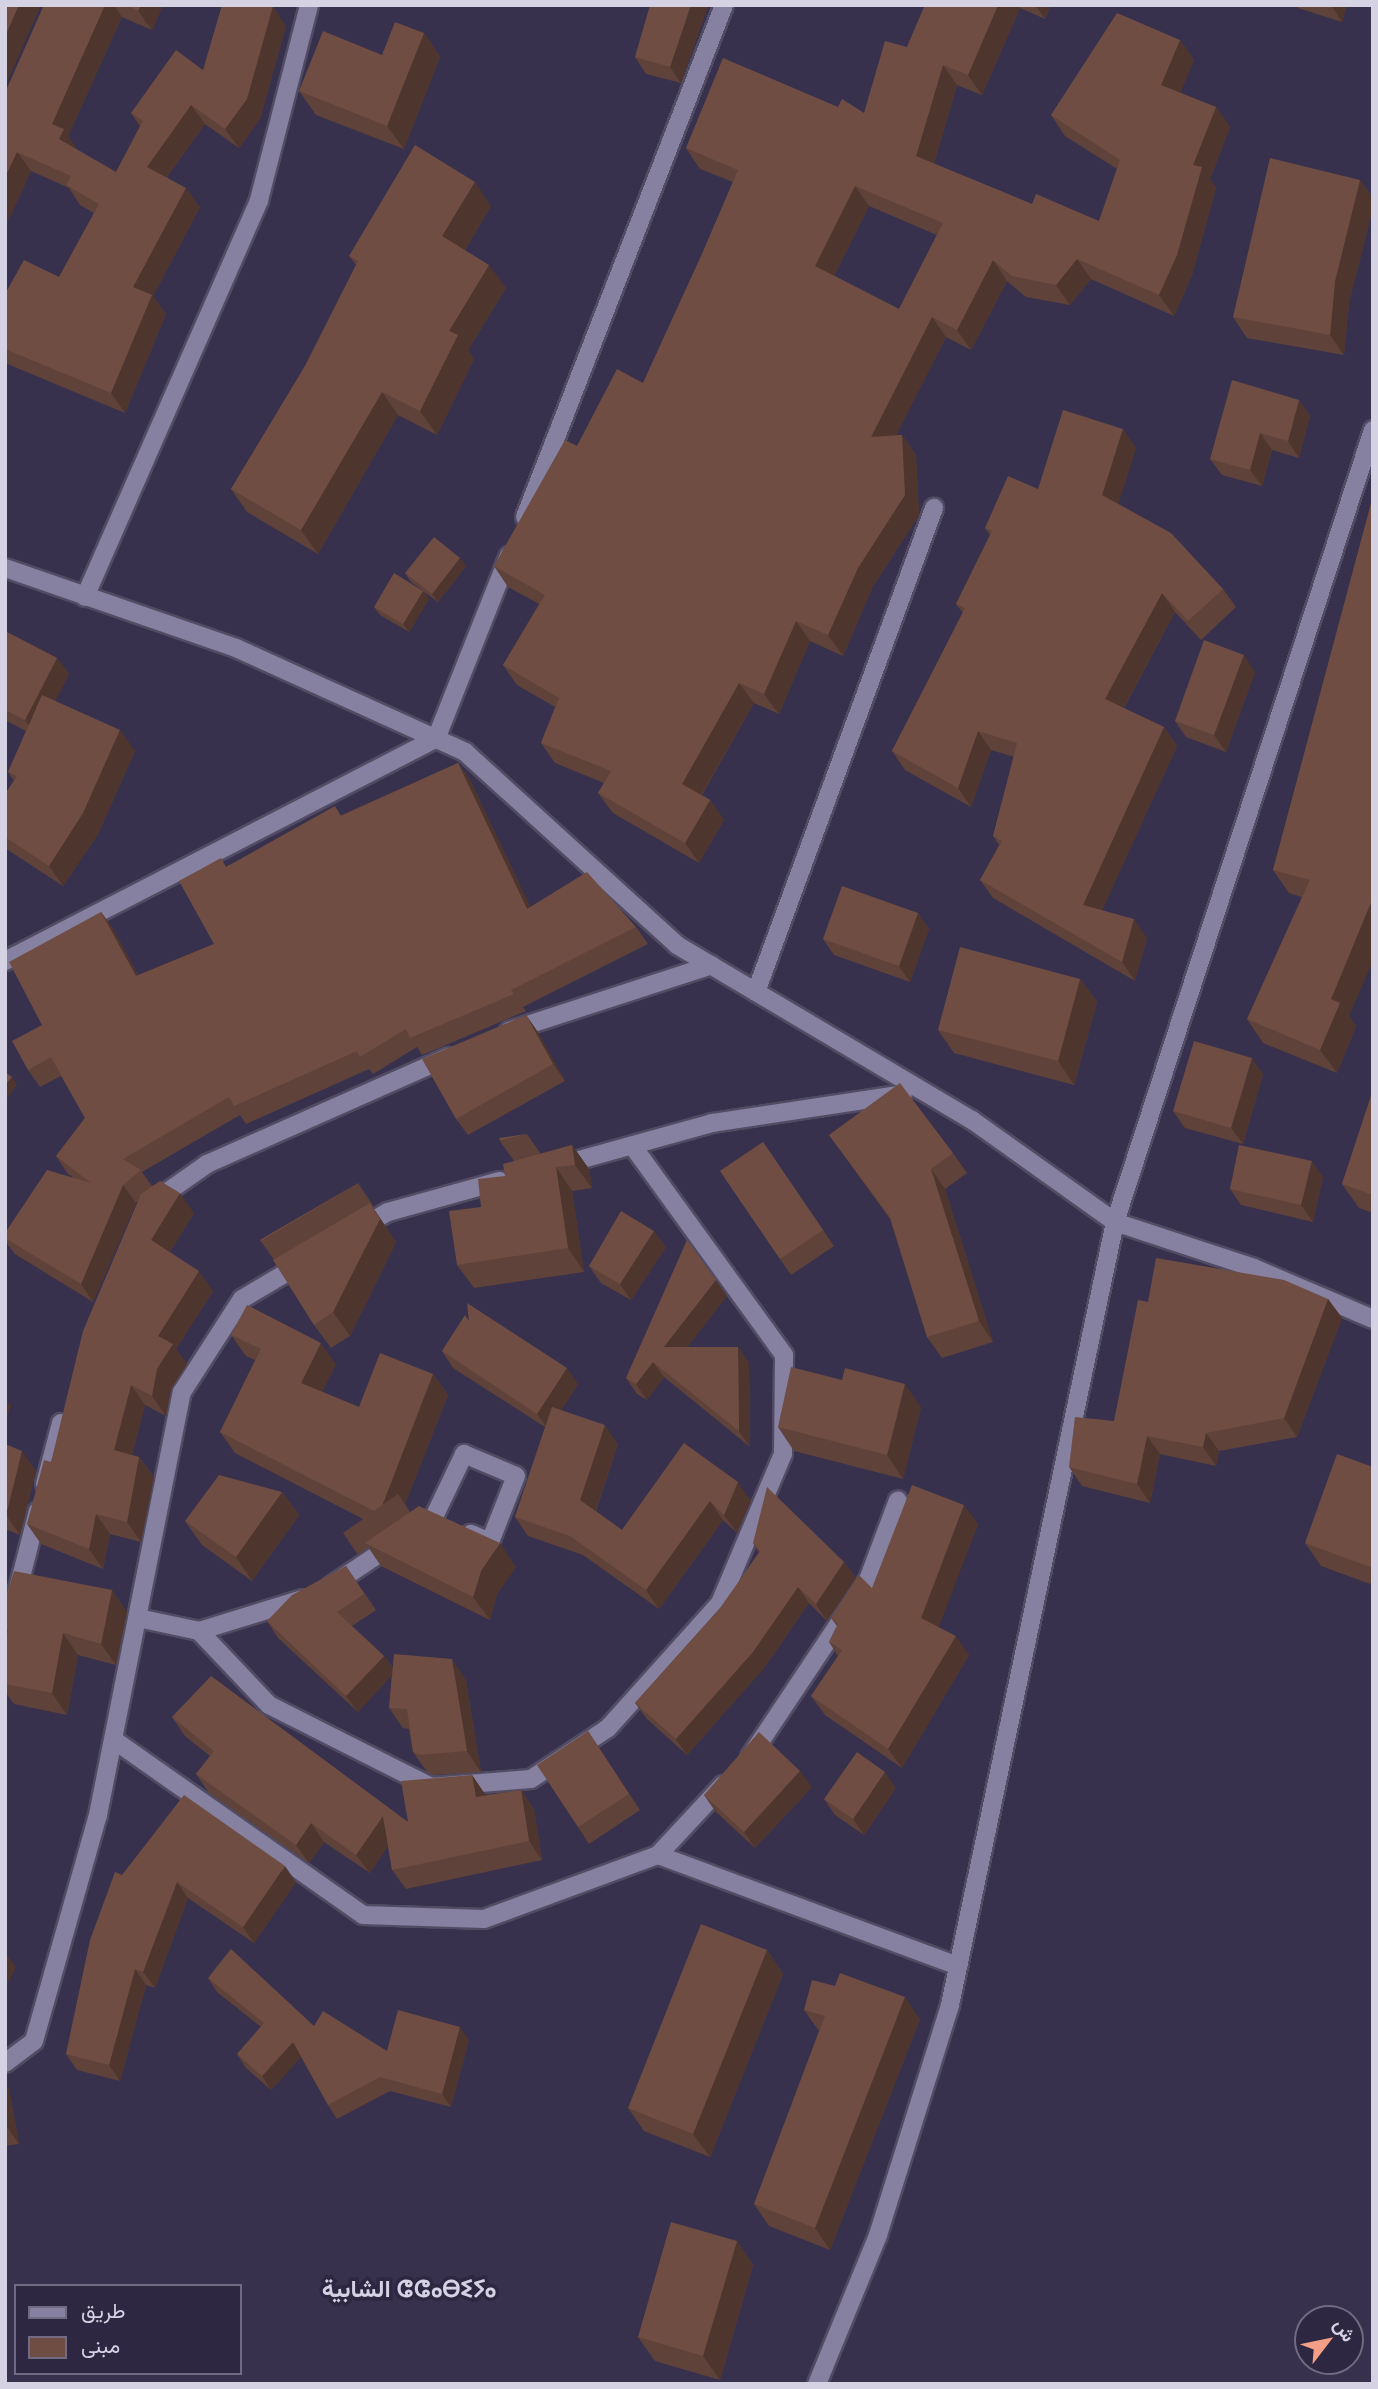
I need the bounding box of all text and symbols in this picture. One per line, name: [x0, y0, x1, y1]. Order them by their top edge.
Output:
district label: الشابية ⵛⵛⴰⴱⵉⵢⴰ: [322, 2275, 496, 2303]
legend: [14, 2284, 242, 2375]
text: طريق: [81, 2298, 126, 2322]
north arrow: [1294, 2305, 1364, 2375]
text: ش: [1330, 2314, 1360, 2345]
text: مبنى: [81, 2333, 120, 2357]

